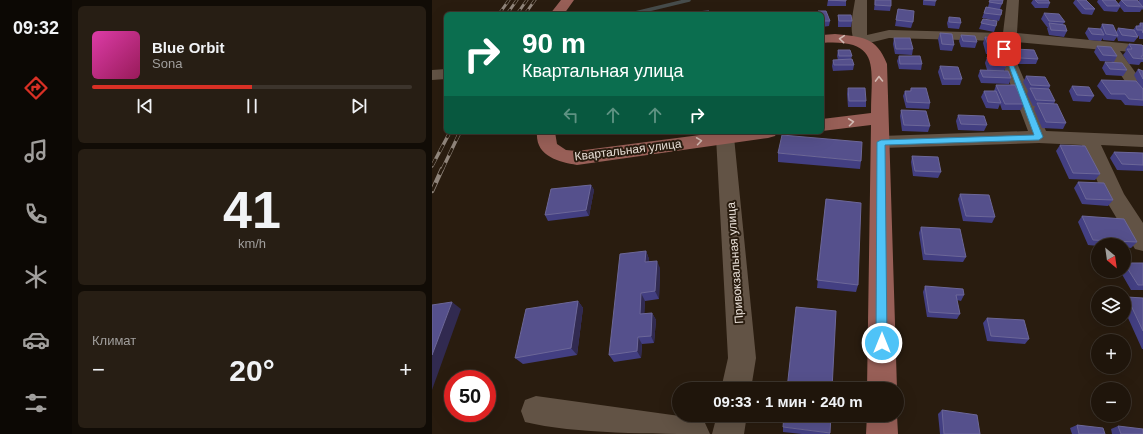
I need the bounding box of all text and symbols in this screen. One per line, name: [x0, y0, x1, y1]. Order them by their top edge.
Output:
text: 09:32: [13, 18, 59, 38]
icon: right: [456, 28, 508, 80]
text: 90 m: [522, 28, 586, 59]
pin: [987, 32, 1021, 66]
one-way arrow: [839, 35, 845, 44]
icon: arrive: [993, 38, 1015, 60]
text: Blue Orbit: [152, 39, 225, 56]
text: Sona: [152, 56, 182, 71]
text: Квартальная улица: [522, 61, 684, 81]
icon: directions: [22, 74, 50, 102]
one-way arrow: [875, 76, 884, 82]
icon: previous: [134, 95, 156, 117]
icon: pause: [241, 95, 263, 117]
icon: next: [348, 95, 370, 117]
icon: left: [560, 104, 582, 126]
icon: ahead: [602, 104, 624, 126]
icon: ahead: [644, 104, 666, 126]
icon: right: [686, 104, 708, 126]
one-way arrow: [848, 118, 854, 127]
street label: Квартальная улица: [574, 136, 683, 164]
icon: music: [22, 137, 50, 165]
one-way arrow: [696, 137, 702, 146]
text: 41: [223, 181, 281, 239]
icon: phone: [22, 200, 50, 228]
street label: Привокзальная улица: [724, 201, 746, 324]
text: km/h: [238, 236, 266, 251]
north arrow: [1091, 238, 1131, 278]
map controls: [1091, 238, 1131, 422]
icon: climate: [22, 263, 50, 291]
button: layers: [1091, 286, 1131, 326]
position arrow: [861, 322, 903, 364]
icon: car: [22, 326, 50, 354]
text: Климат: [92, 333, 136, 348]
button: +: [1091, 334, 1131, 374]
text: 20°: [229, 354, 275, 387]
text: −: [92, 357, 105, 382]
text: +: [399, 357, 412, 382]
speed limit sign: 50: [444, 370, 496, 422]
button: −: [1091, 382, 1131, 422]
icon: filters: [22, 389, 50, 417]
text: 09:33 · 1 мин · 240 m: [713, 393, 863, 410]

